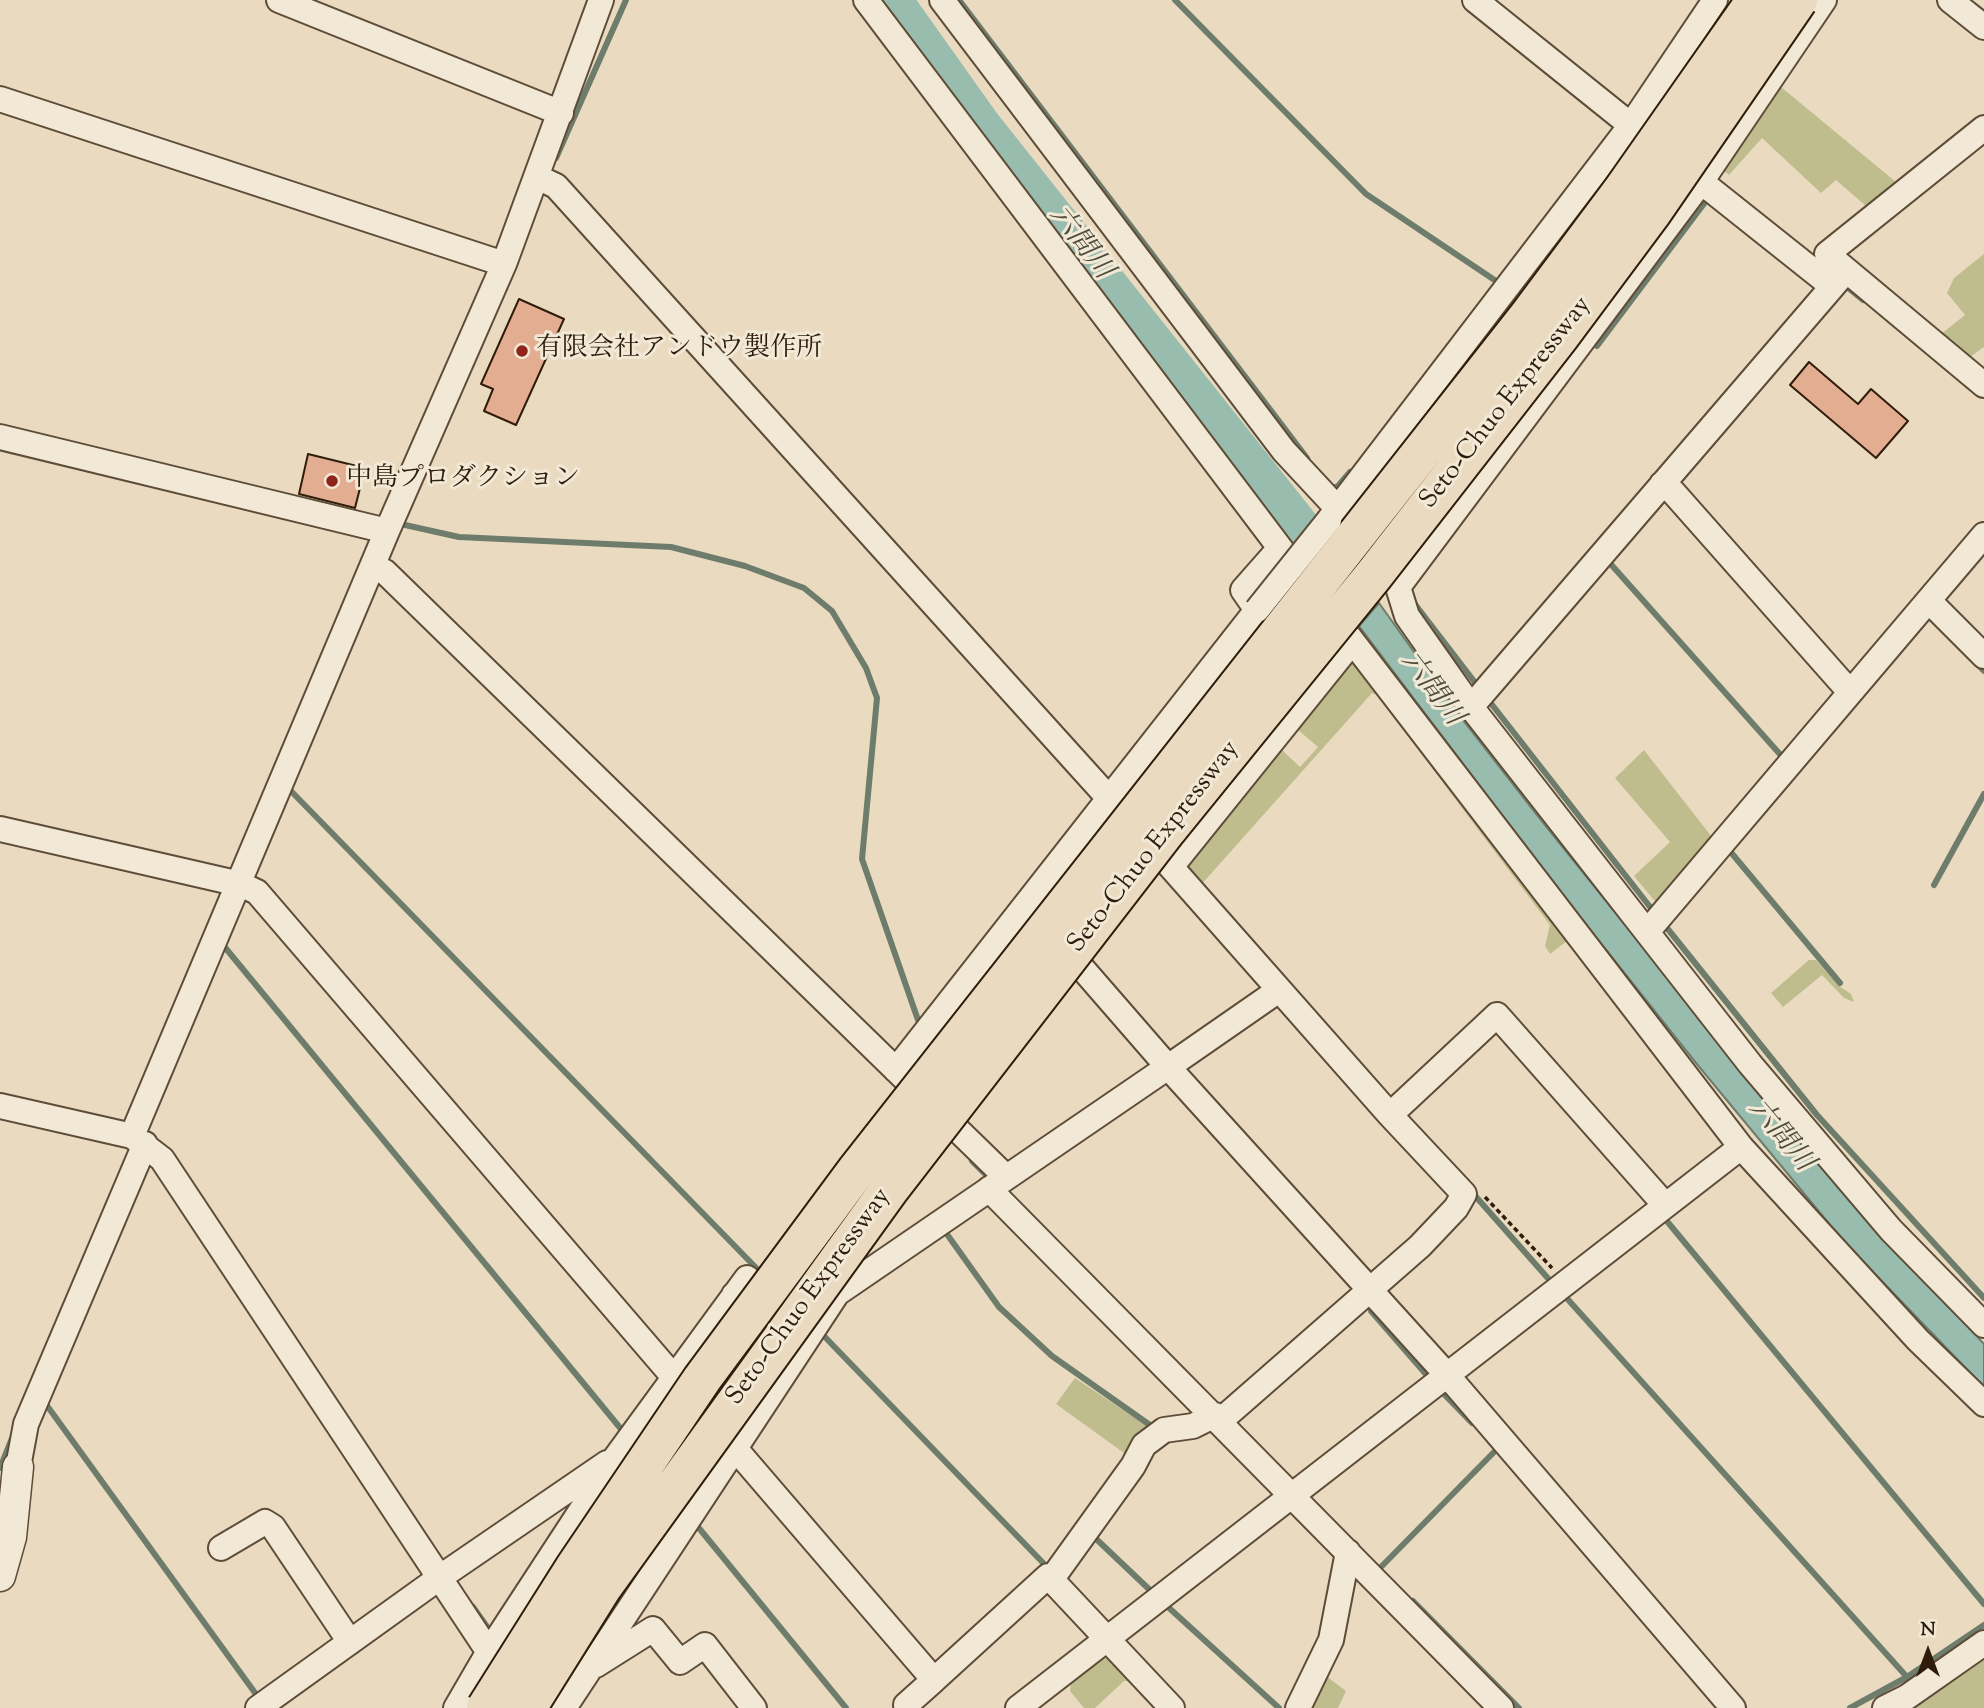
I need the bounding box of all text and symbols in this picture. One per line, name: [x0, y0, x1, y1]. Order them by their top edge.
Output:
water label: 六間川: [1040, 201, 1118, 287]
street label: Seto-Chuo Expressway: [1414, 292, 1600, 516]
place label: 有限会社アンドウ製作所: [536, 335, 822, 367]
marker: 有限会社アンドウ製作所: [514, 343, 530, 359]
place label: 中島プロダクション: [346, 465, 580, 497]
marker: 中島プロダクション: [324, 473, 340, 489]
water label: 六間川: [1391, 646, 1469, 734]
street label: Seto-Chuo Expressway: [1062, 736, 1248, 960]
water label: 六間川: [1739, 1094, 1819, 1180]
street label: Seto-Chuo Expressway: [721, 1183, 899, 1413]
north arrow: [1893, 1617, 1963, 1687]
text: N: [1920, 1617, 1936, 1644]

